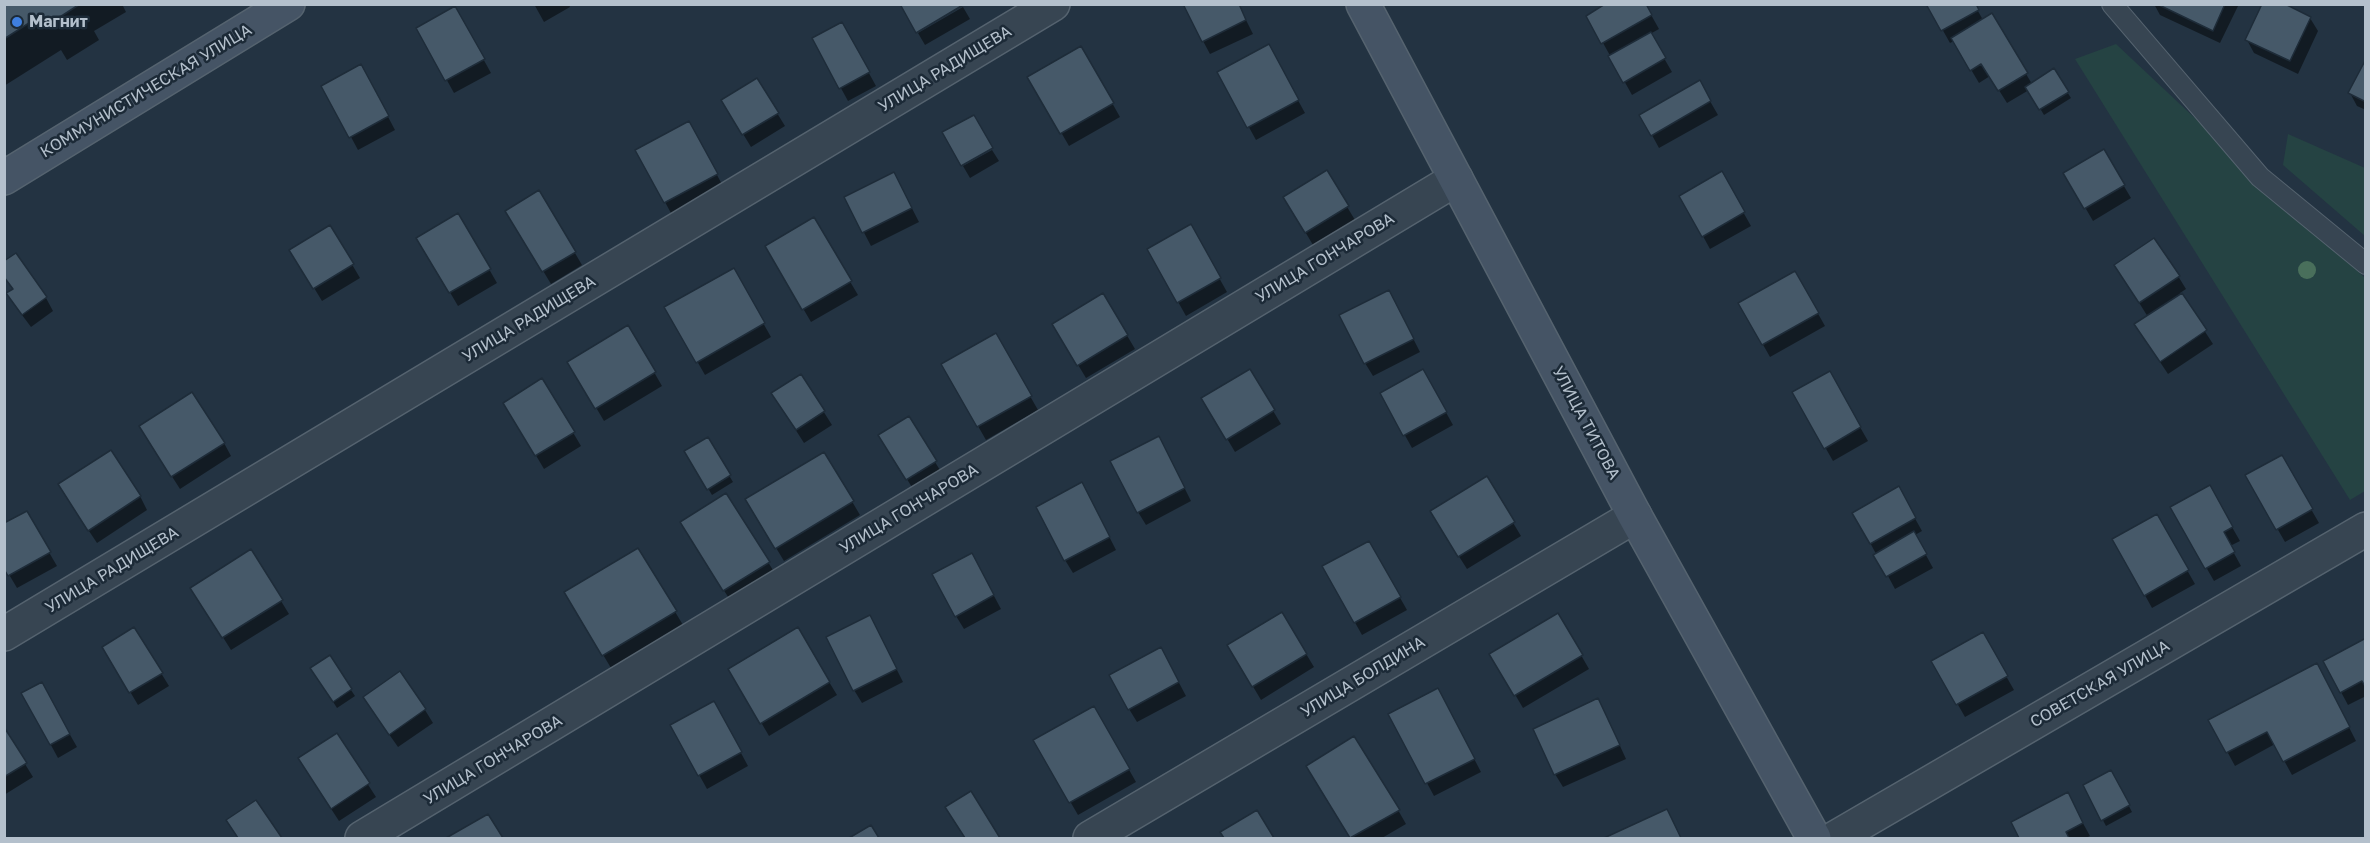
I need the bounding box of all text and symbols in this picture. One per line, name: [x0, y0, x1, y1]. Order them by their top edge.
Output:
place label: Магнит: [29, 12, 88, 32]
marker: Магнит: [10, 15, 24, 29]
street label: КОММУНИСТИЧЕСКАЯ УЛИЦА: [37, 20, 255, 162]
street label: УЛИЦА РАДИЩЕВА: [875, 22, 1015, 116]
street label: УЛИЦА ГОНЧАРОВА: [1252, 209, 1398, 307]
street label: УЛИЦА РАДИЩЕВА: [459, 272, 599, 366]
street label: УЛИЦА ТИТОВА: [1548, 363, 1624, 483]
street label: УЛИЦА ГОНЧАРОВА: [836, 460, 982, 558]
street label: УЛИЦА РАДИЩЕВА: [42, 523, 182, 617]
street label: УЛИЦА БОЛДИНА: [1297, 632, 1429, 722]
street label: СОВЕТСКАЯ УЛИЦА: [2027, 636, 2173, 732]
street label: УЛИЦА ГОНЧАРОВА: [420, 711, 566, 809]

